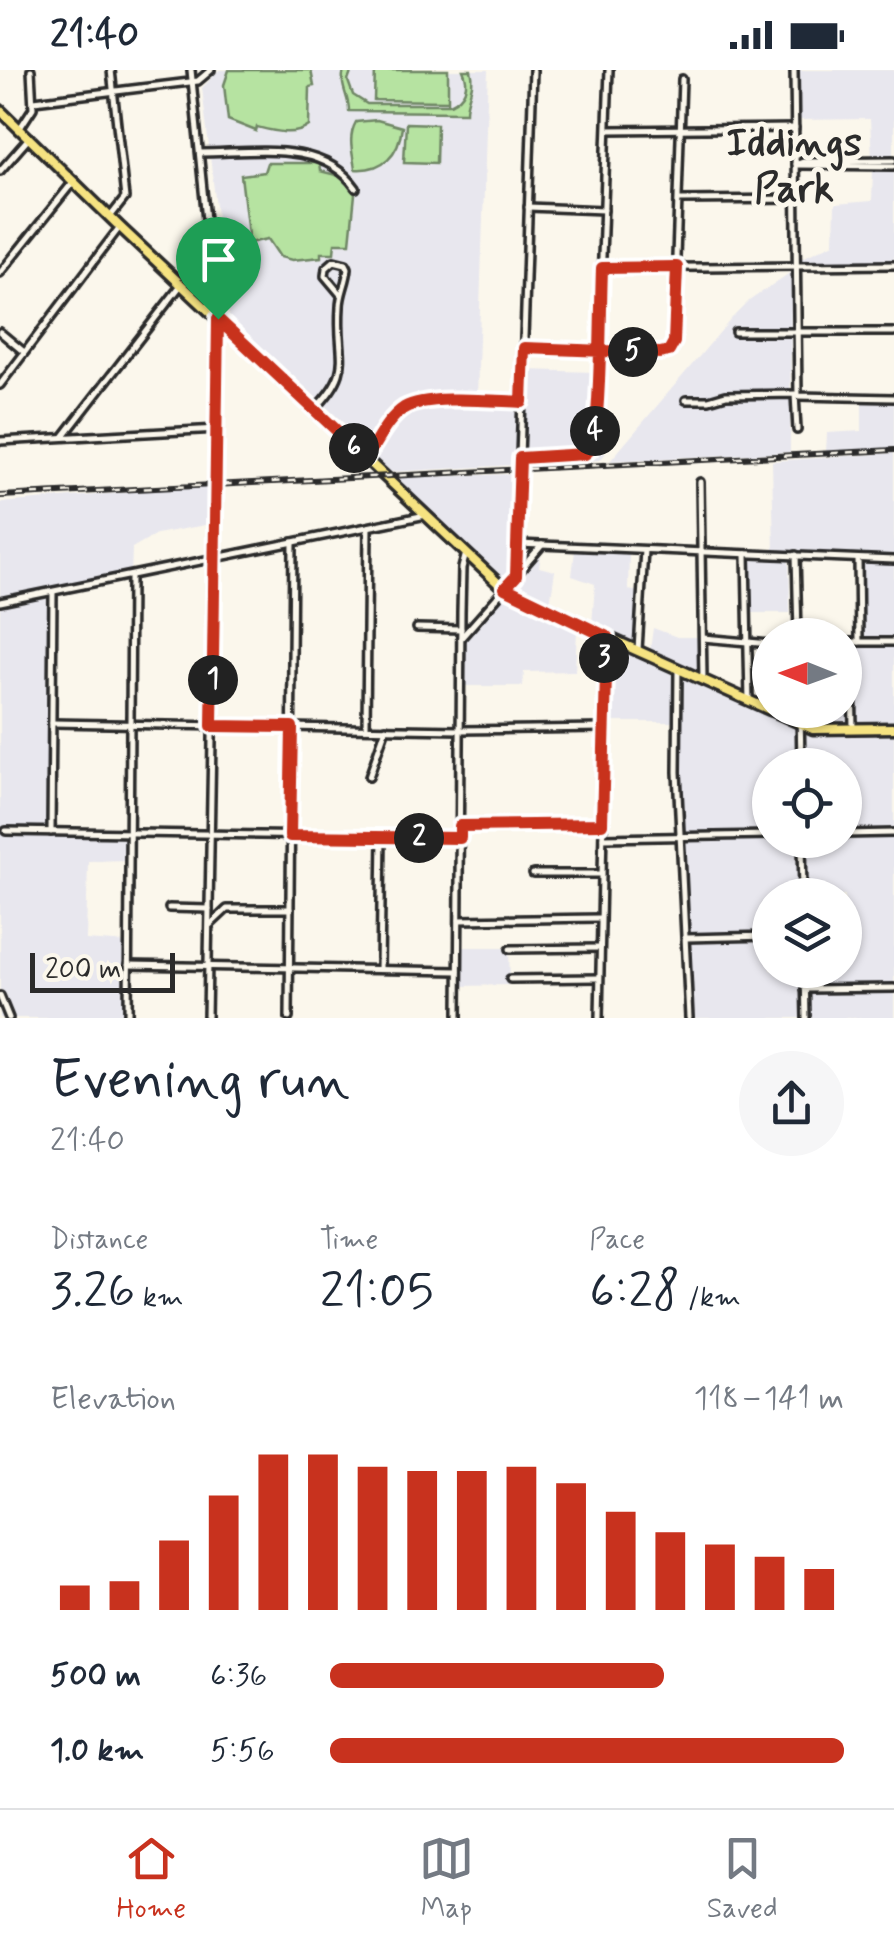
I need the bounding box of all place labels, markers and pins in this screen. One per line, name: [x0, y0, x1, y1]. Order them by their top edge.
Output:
pin: [176, 217, 261, 320]
pin: 5: [608, 327, 658, 377]
pin: 4: [570, 406, 620, 456]
pin: 6: [329, 423, 379, 473]
pin: 3: [579, 633, 629, 683]
pin: 1: [188, 655, 238, 705]
pin: 2: [394, 813, 444, 863]

